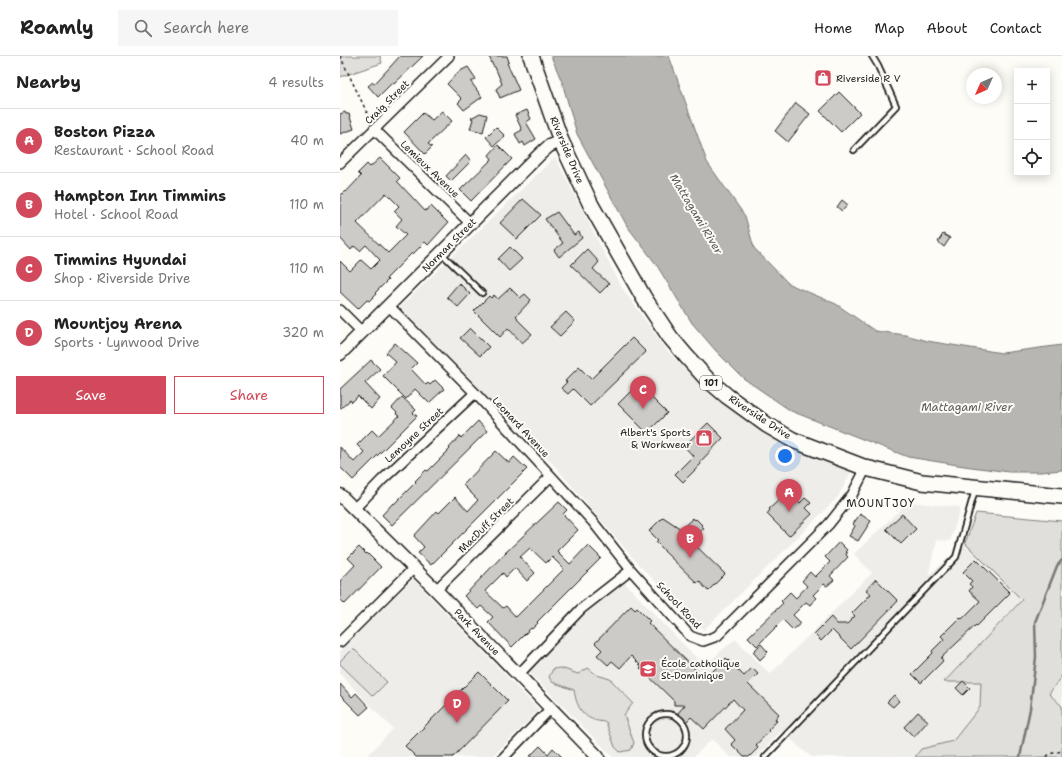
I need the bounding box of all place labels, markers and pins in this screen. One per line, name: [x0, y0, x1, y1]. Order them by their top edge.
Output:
shop icon: Riverside R V: [813, 68, 833, 88]
place label: Riverside R V: [836, 72, 901, 85]
pin: C: [630, 376, 656, 409]
place label: Albert's Sports & Workwear: [620, 426, 691, 451]
shop icon: Albert's Sports & Workwear: [694, 428, 714, 448]
pin: A: [776, 479, 802, 512]
pin: B: [677, 525, 703, 558]
place label: École catholique St-Dominique: [661, 657, 740, 682]
school or university icon: École catholique St-Dominique: [638, 659, 658, 679]
pin: D: [444, 690, 470, 723]

